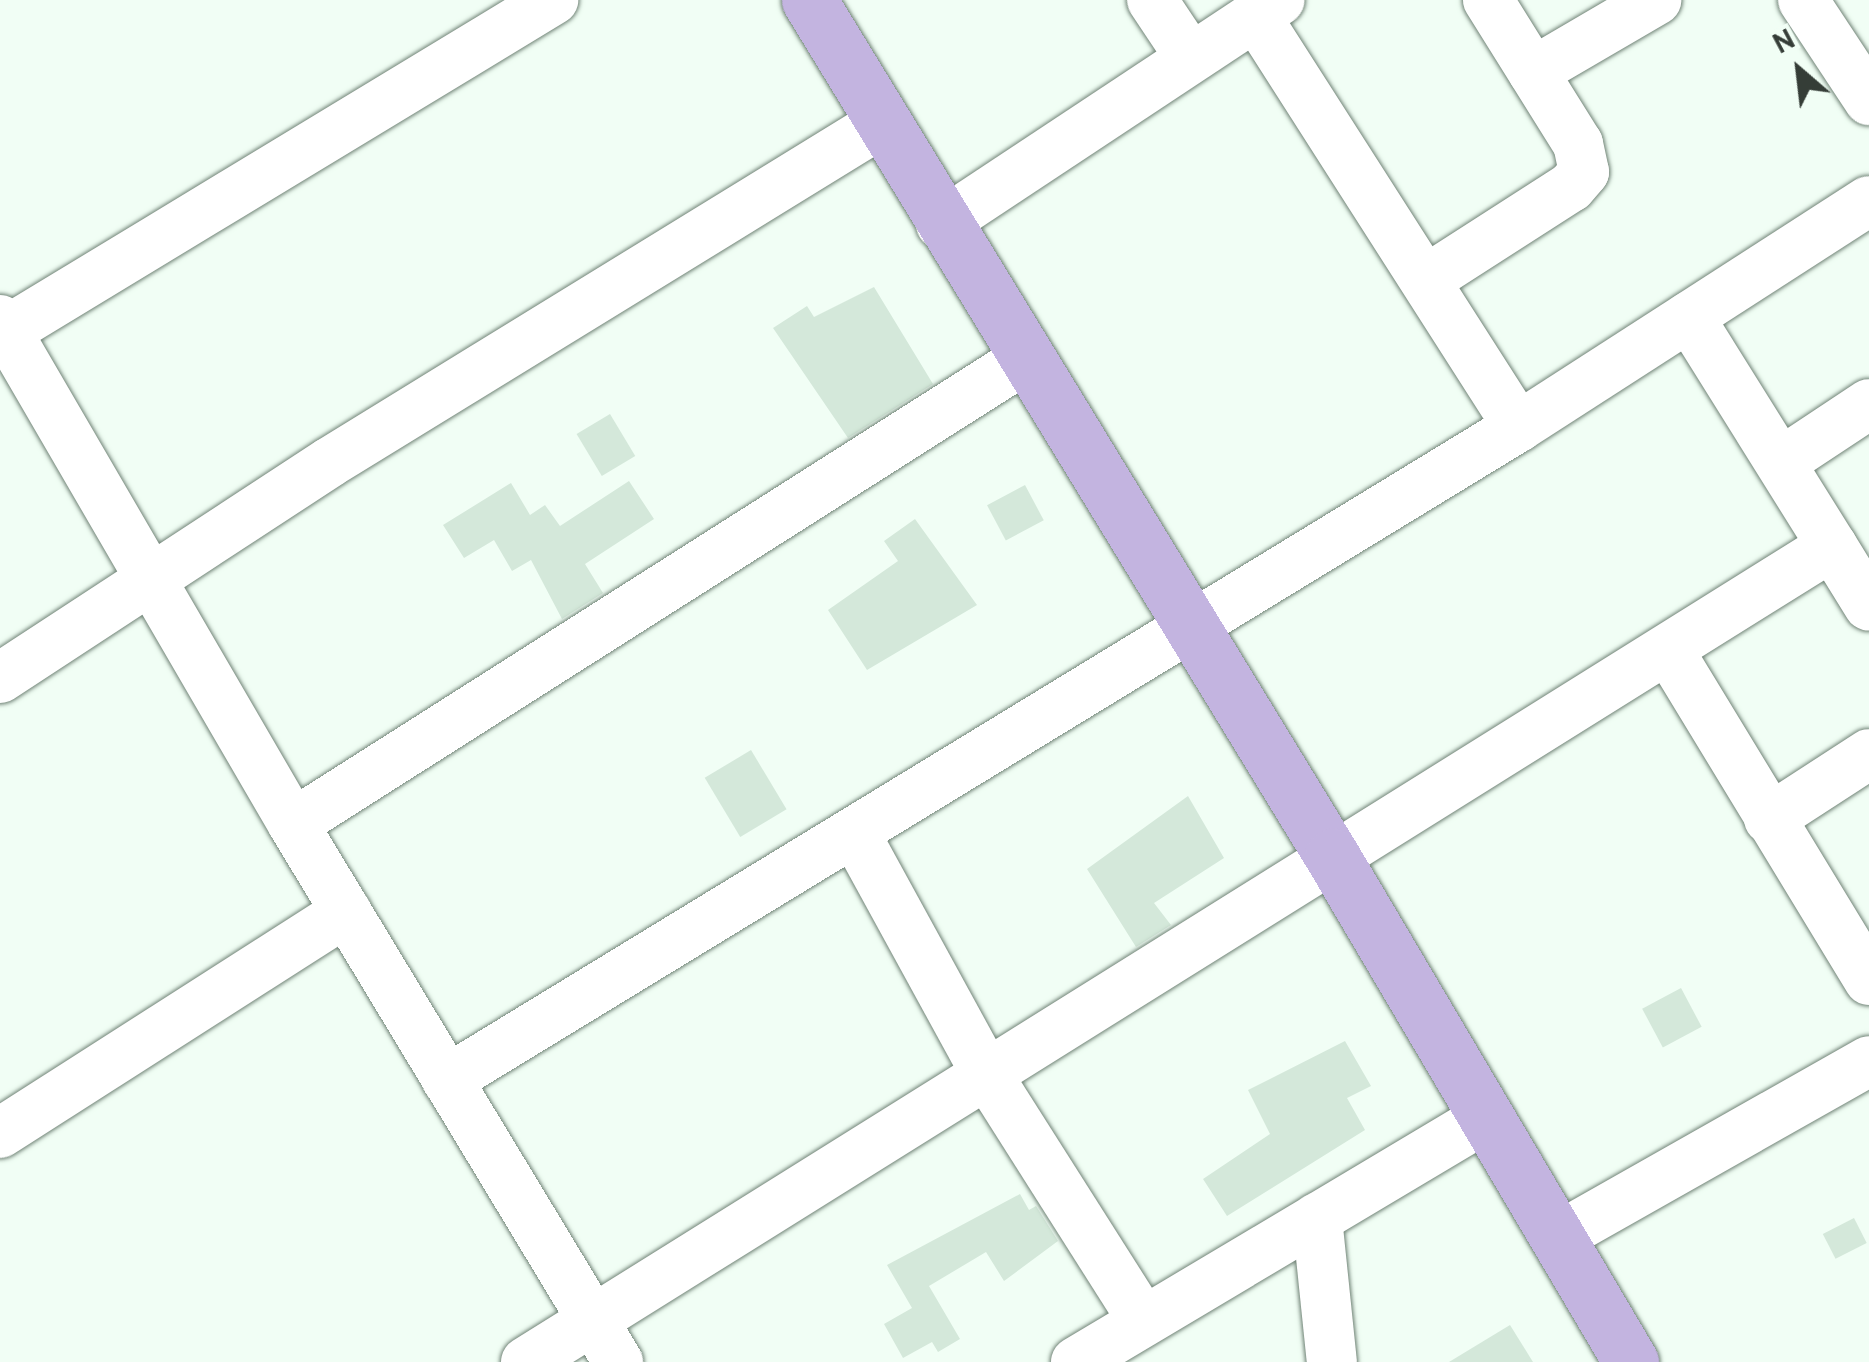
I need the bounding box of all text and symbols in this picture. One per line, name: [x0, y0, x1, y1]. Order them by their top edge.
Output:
north arrow: [1749, 20, 1849, 120]
text: N: [1768, 23, 1802, 64]

